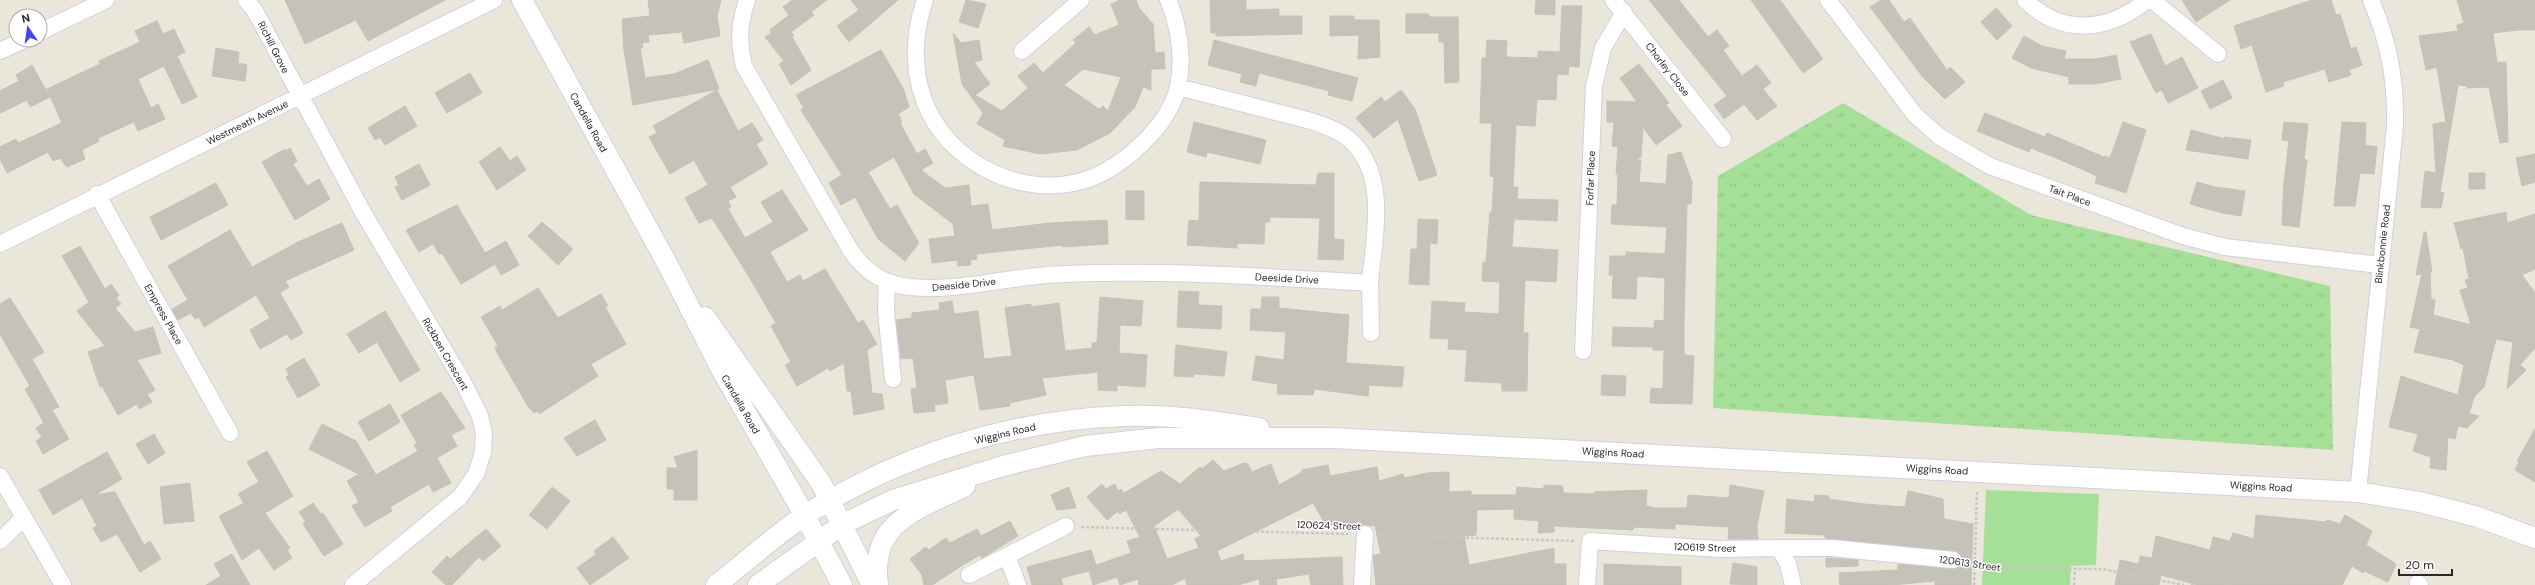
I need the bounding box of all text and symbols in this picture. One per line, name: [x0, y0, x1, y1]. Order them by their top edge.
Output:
north arrow: [8, 8, 48, 48]
text: N: [20, 11, 31, 26]
street label: Richill Grove: [255, 19, 292, 76]
street label: Chorley Close: [1643, 40, 1693, 99]
street label: Candella Road: [567, 90, 610, 154]
street label: Westmeath Avenue: [204, 97, 291, 148]
street label: Forfar Place: [1583, 150, 1598, 206]
street label: Tait Place: [2047, 182, 2093, 209]
street label: Blinkbonnie Road: [2372, 204, 2393, 284]
street label: Deeside Drive: [1255, 270, 1320, 287]
street label: Deeside Drive: [932, 275, 997, 294]
street label: Empress Place: [141, 282, 186, 347]
street label: Rickben Crescent: [419, 316, 472, 393]
street label: Candella Road: [718, 372, 763, 436]
street label: Wiggins Road: [973, 420, 1037, 447]
street label: Wiggins Road: [1582, 444, 1644, 461]
street label: Wiggins Road: [1906, 461, 1968, 478]
street label: Wiggins Road: [2230, 478, 2292, 495]
street label: 120624 Street: [1297, 518, 1361, 533]
street label: 120619 Street: [1674, 540, 1736, 555]
scale bar: [2399, 551, 2452, 577]
street label: 120613 Street: [1938, 553, 2002, 574]
text: 20 m: [2405, 557, 2434, 573]

